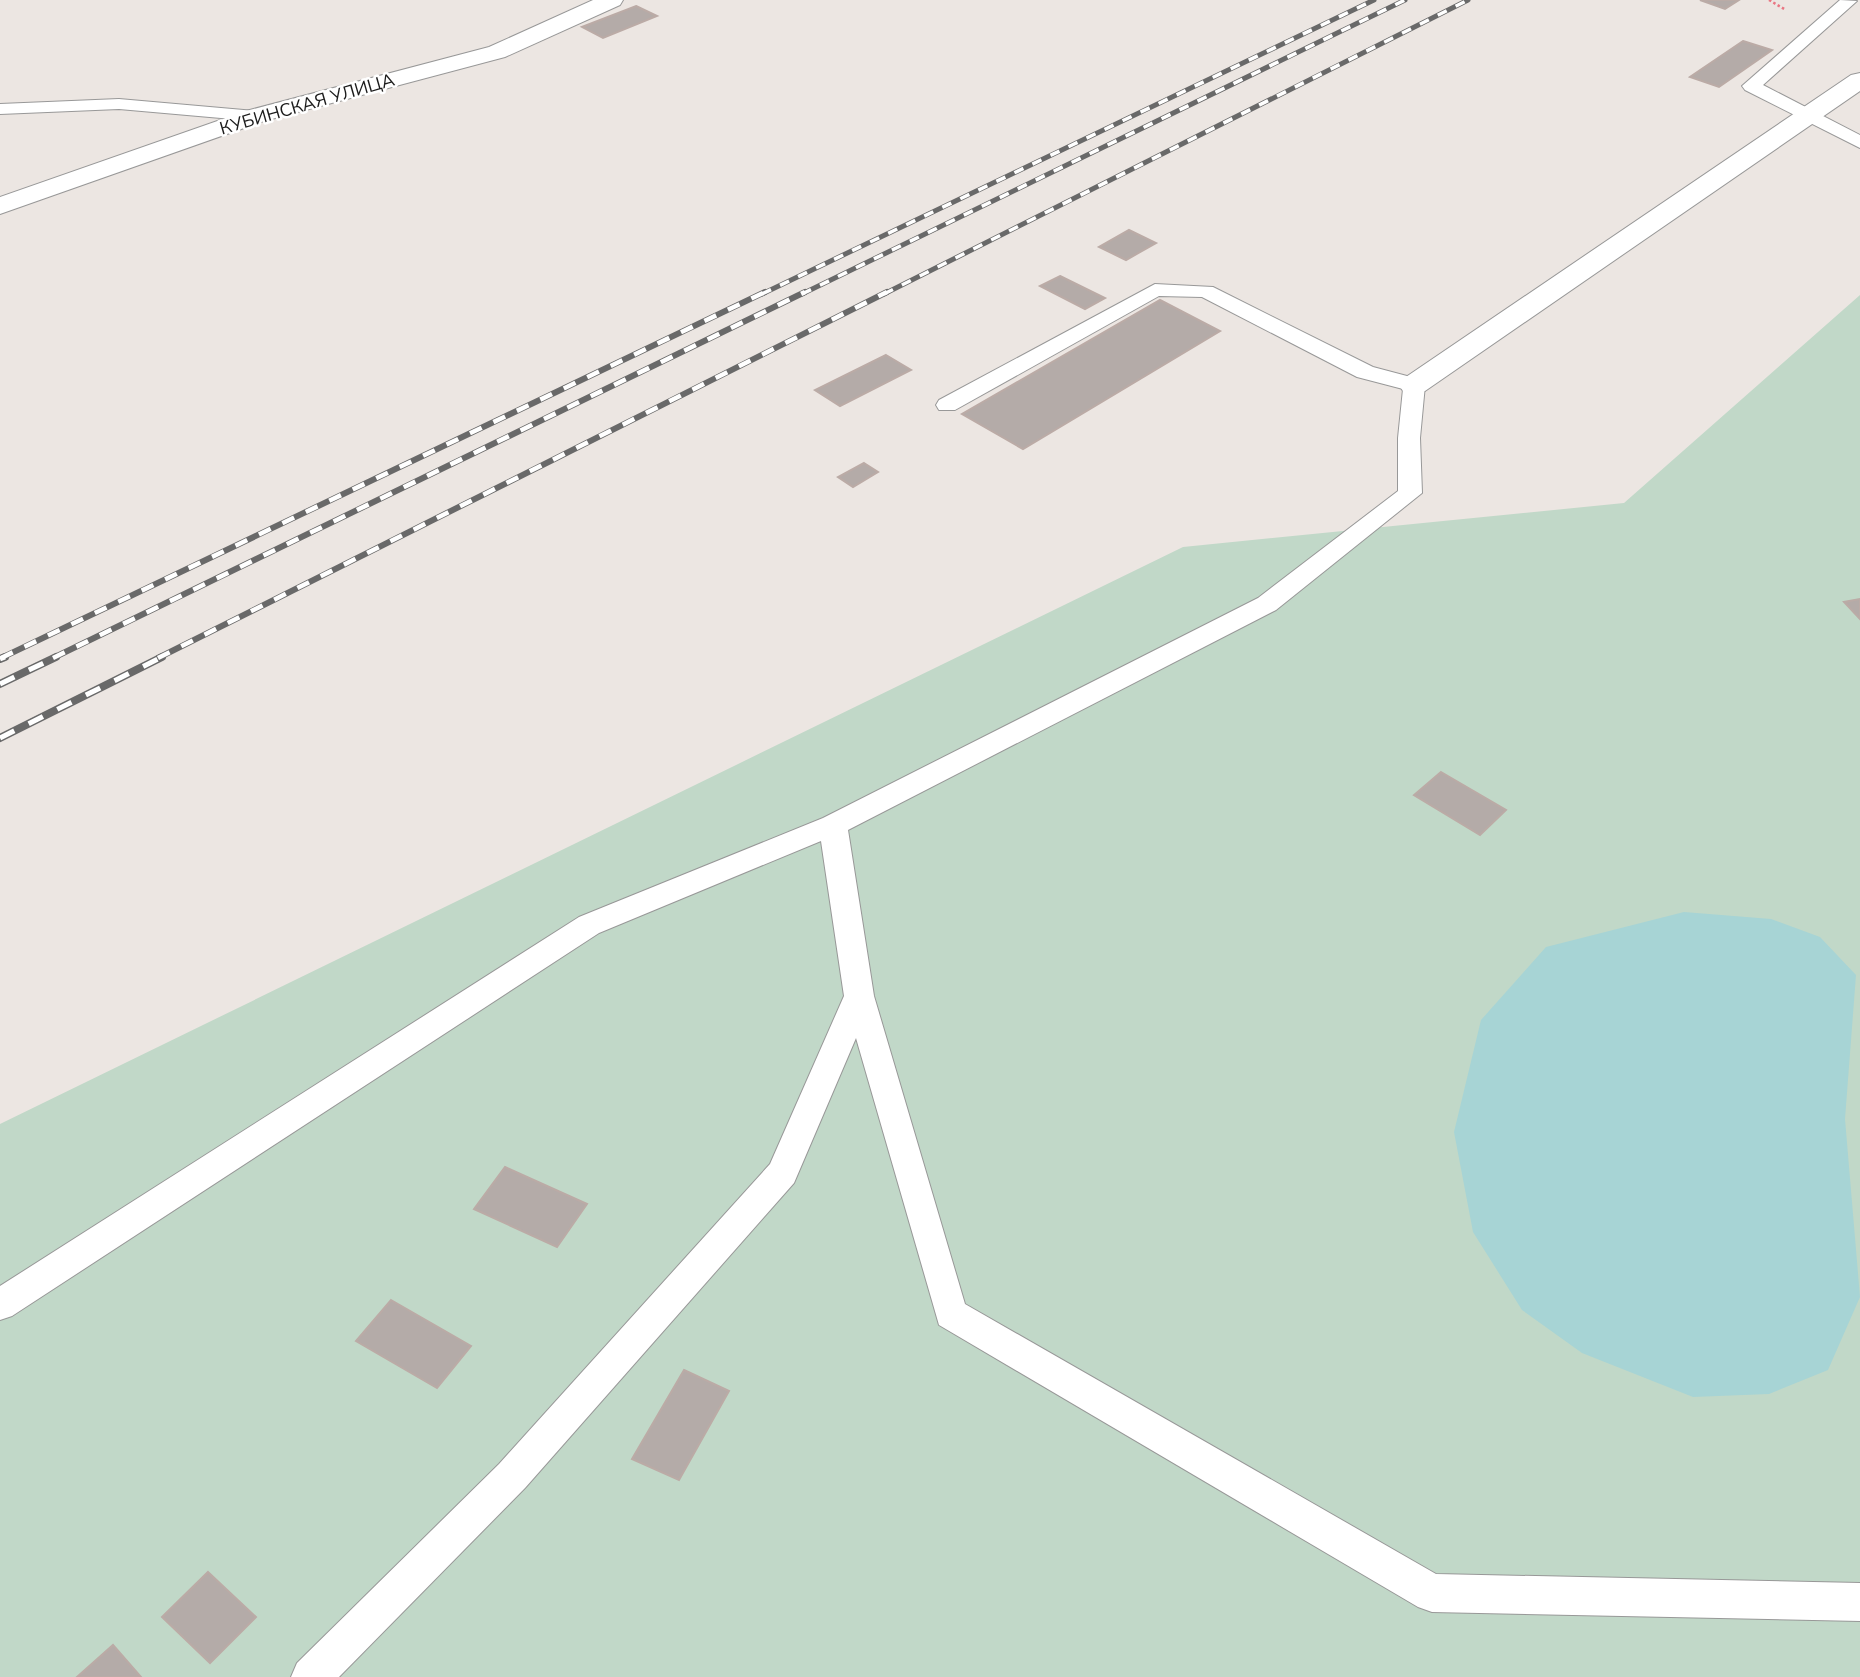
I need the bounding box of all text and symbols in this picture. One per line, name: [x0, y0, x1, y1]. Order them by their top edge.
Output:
street label: КУБИНСКАЯ УЛИЦА: [217, 68, 397, 140]

